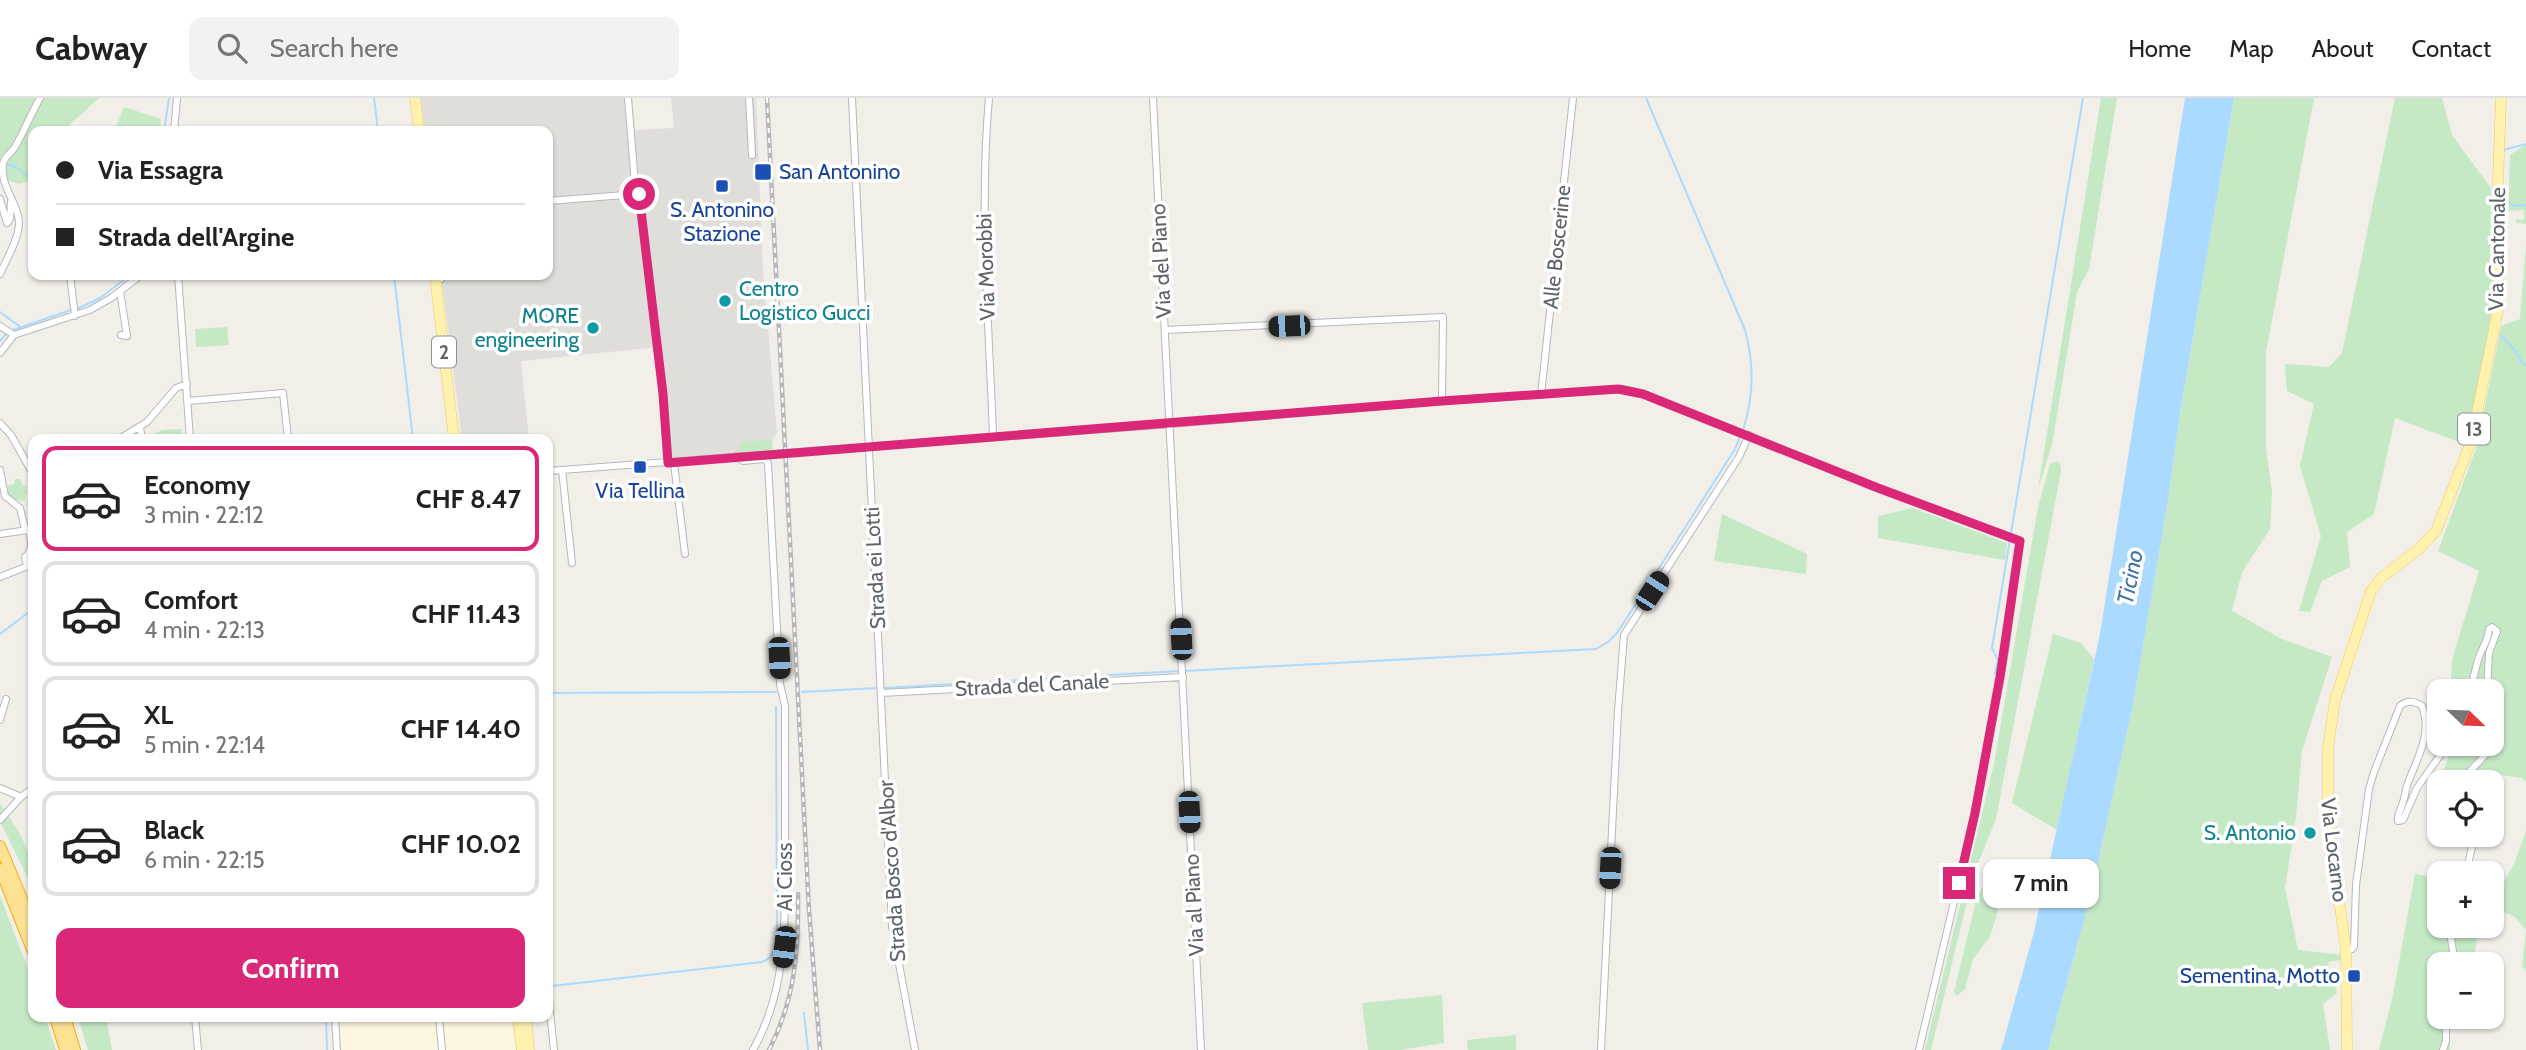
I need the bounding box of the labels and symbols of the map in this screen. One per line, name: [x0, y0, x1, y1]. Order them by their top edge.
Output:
place label: San Antonino: [779, 159, 900, 184]
marker: San Antonino: [753, 162, 773, 182]
route start: [623, 178, 655, 210]
marker: S. Antonino Stazione: [714, 178, 730, 194]
street label: Alle Boscerine: [1538, 183, 1575, 310]
street label: Via Cantonale: [2483, 187, 2510, 311]
place label: S. Antonino Stazione: [670, 197, 774, 246]
street label: Via del Piano: [1145, 203, 1176, 319]
street label: Via Morobbi: [971, 213, 1000, 321]
place label: Centro Logistico Gucci: [739, 276, 870, 325]
marker: Centro Logistico Gucci: [717, 293, 733, 309]
place label: MORE engineering: [475, 303, 580, 352]
car: [1268, 315, 1311, 337]
marker: MORE engineering: [585, 320, 601, 336]
road number: 2: [432, 336, 456, 368]
road number: 13: [2458, 414, 2490, 444]
marker: Via Tellina: [632, 459, 648, 475]
place label: Via Tellina: [595, 478, 685, 503]
street label: Strada ei Lotti: [859, 506, 890, 630]
water label: Ticino: [2111, 547, 2149, 607]
car: [1632, 568, 1673, 614]
car: [1170, 617, 1193, 661]
car: [768, 636, 791, 680]
street label: Strada del Canale: [954, 668, 1110, 701]
north arrow: [2427, 679, 2504, 756]
street label: Strada Bosco d'Albor: [873, 779, 910, 963]
car: [1178, 790, 1201, 834]
street label: Via Locarno: [2316, 797, 2353, 903]
place label: S. Antonio: [2204, 820, 2296, 845]
marker: S. Antonio: [2302, 825, 2318, 841]
street label: Ai Cioss: [772, 842, 797, 912]
car: [1599, 846, 1622, 890]
street label: Via al Piano: [1178, 853, 1209, 957]
callout: 7 min: [1983, 858, 2099, 908]
route end: [1943, 867, 1975, 899]
car: [772, 925, 797, 969]
place label: Sementina, Motto: [2180, 963, 2340, 988]
marker: Sementina, Motto: [2346, 968, 2362, 984]

